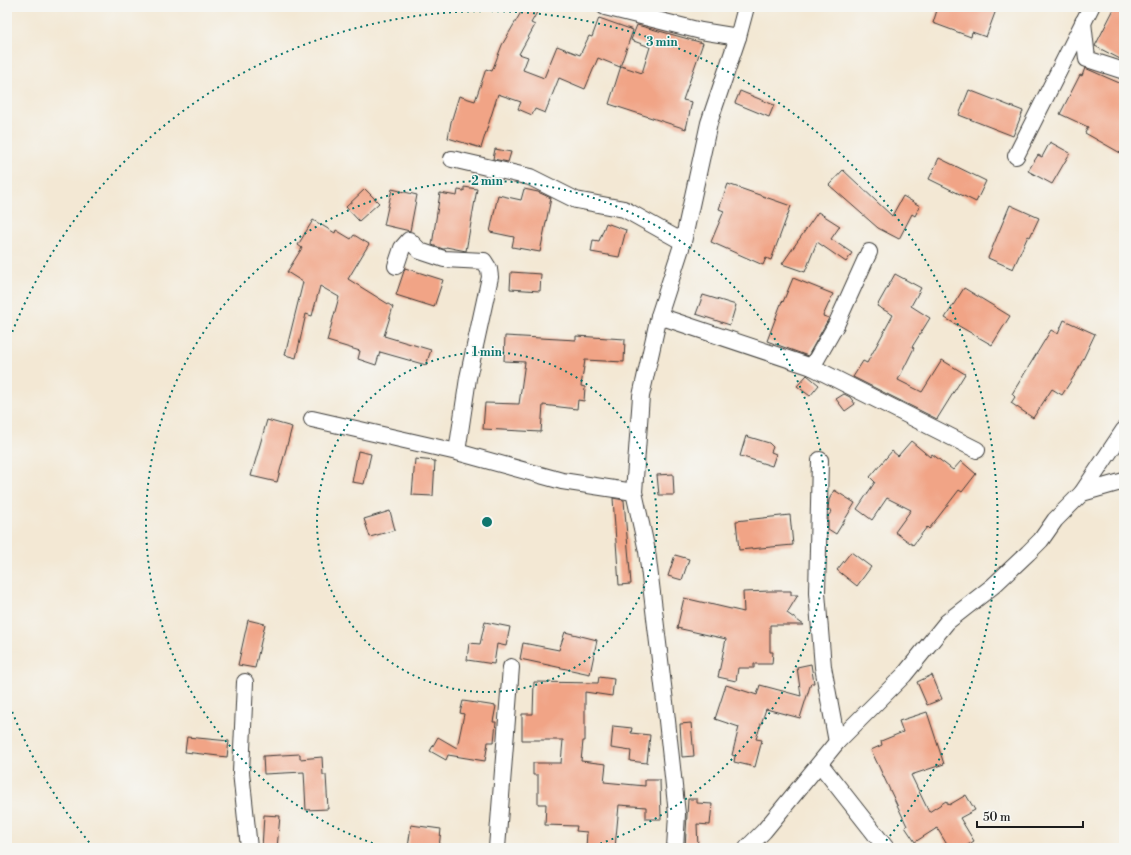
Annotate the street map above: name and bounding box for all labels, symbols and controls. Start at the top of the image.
text: 3 min [646,35,678,50]
text: 2 min [471,174,503,189]
text: 1 min [472,345,503,360]
centre of rings [480,515,494,529]
scale bar [977,803,1083,829]
text: 50 m [983,810,1011,825]

